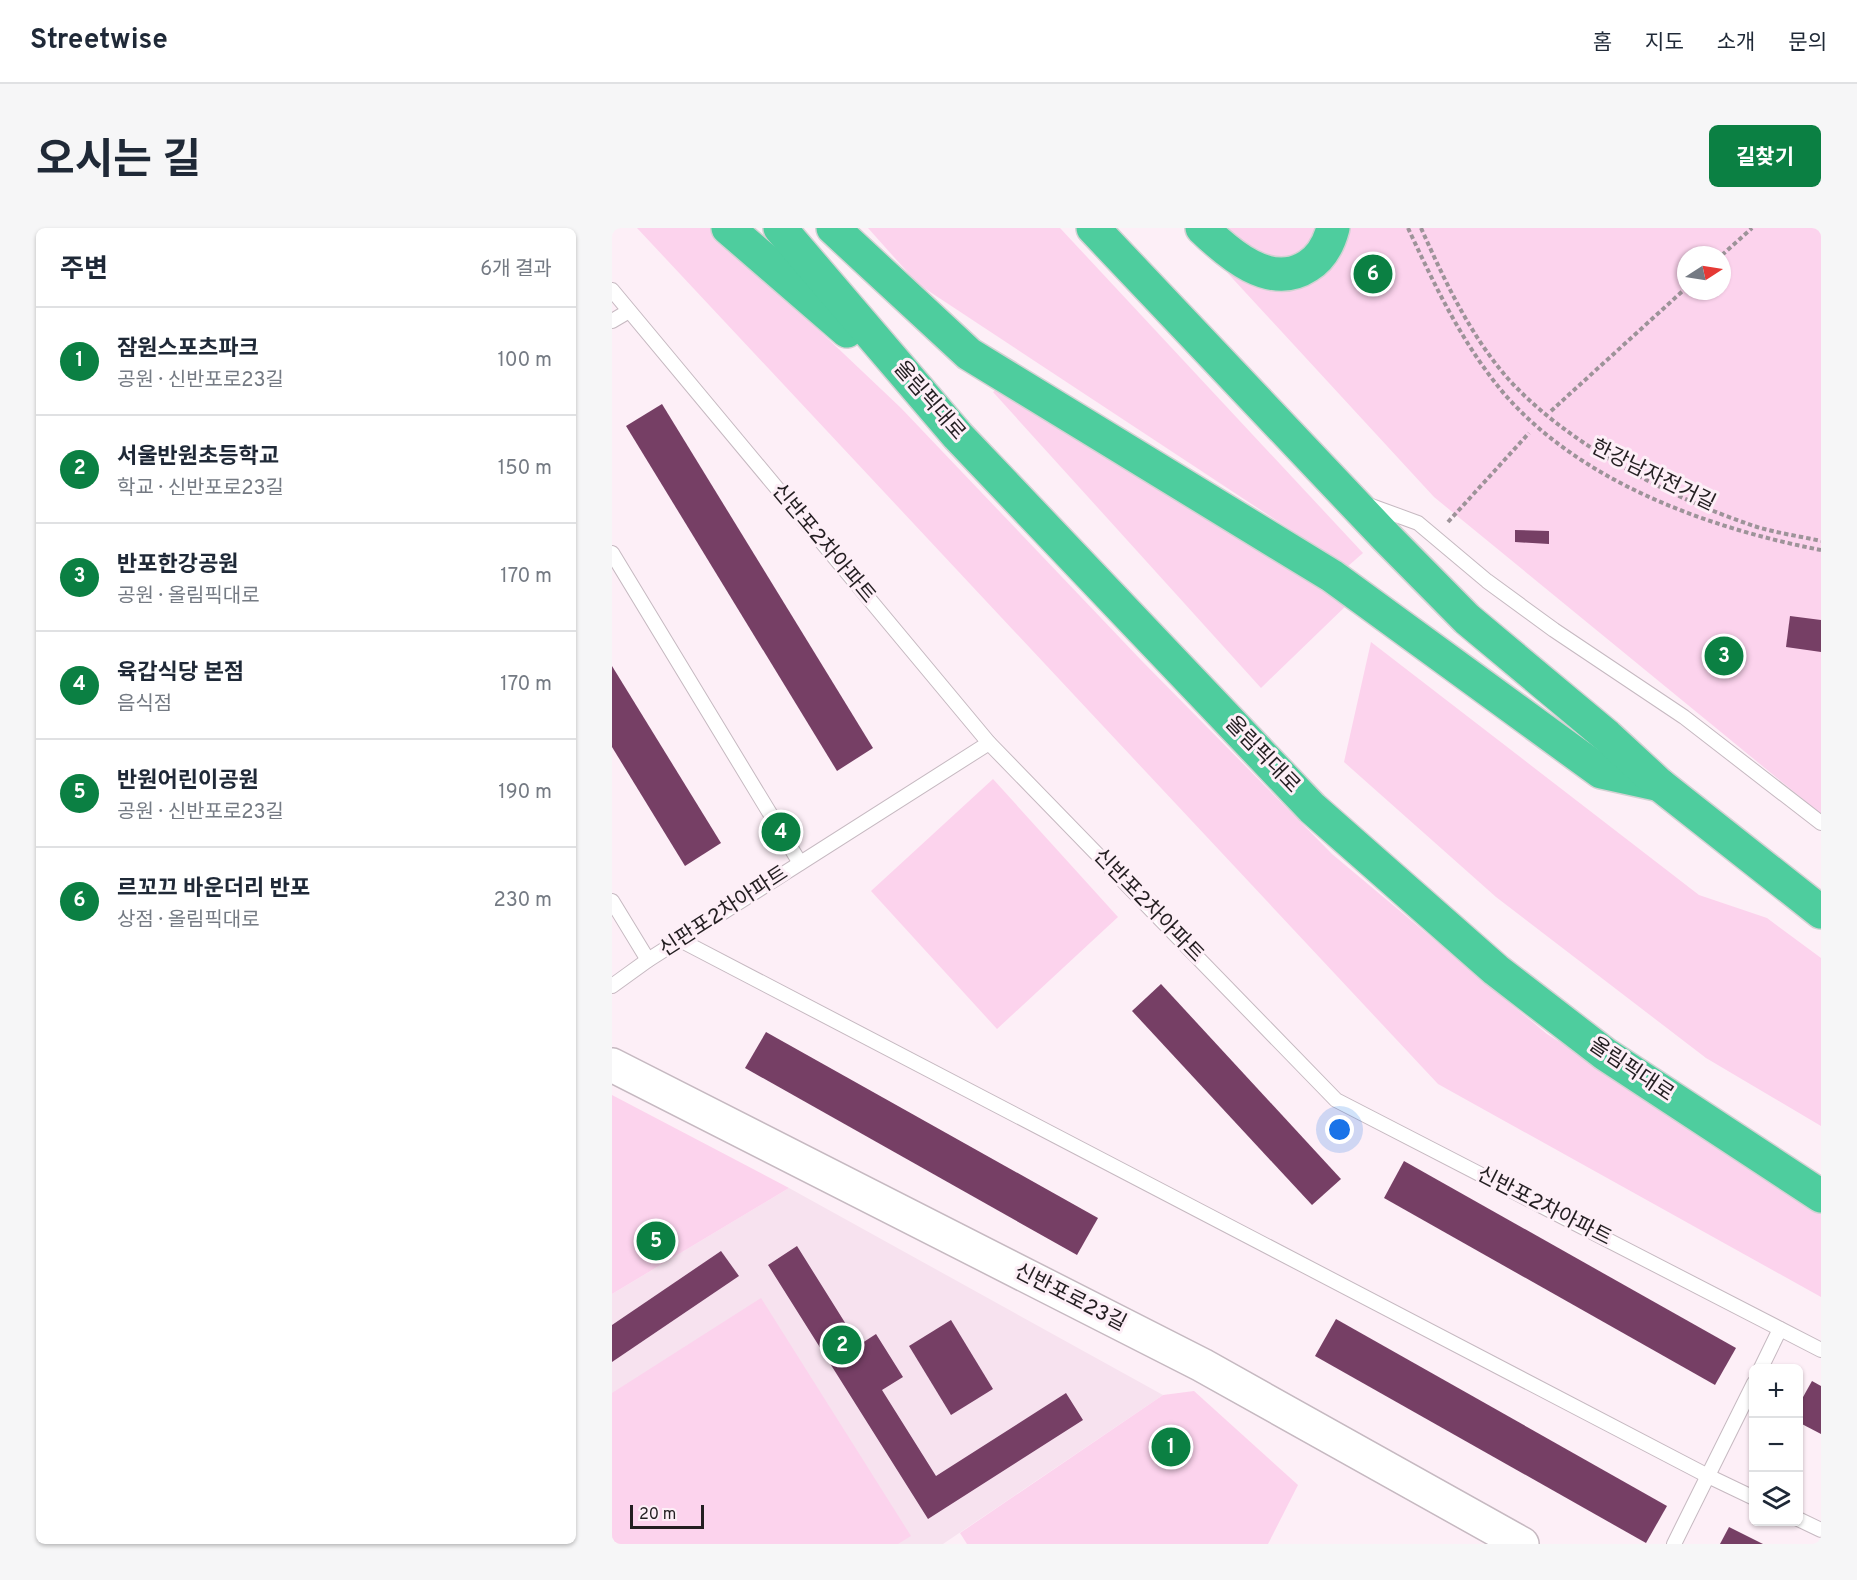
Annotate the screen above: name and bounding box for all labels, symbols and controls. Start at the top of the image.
text: Streetwise [30,23,168,59]
text: 홈 [1593,30,1612,57]
text: 지도 [1645,30,1684,57]
text: 소개 [1717,30,1755,57]
text: 문의 [1788,30,1827,57]
button: 길찾기 [1709,125,1821,187]
text: 오시는 길 [36,136,201,189]
north arrow [1677,246,1731,300]
pin: 6 [1354,252,1392,296]
text: 주변 [60,254,108,287]
text: 6개 결과 [480,257,552,283]
text: 잠원스포츠파크 [117,336,259,363]
text: 1 [76,348,84,374]
text: 100 m [497,348,552,374]
street label: 올림픽대로 [887,356,971,446]
text: 공원 · 신반포로23길 [117,368,284,394]
street label: 한강남자전거길 [1586,434,1720,518]
text: 서울반원초등학교 [117,444,279,471]
text: 2 [73,456,86,482]
text: 150 m [498,456,552,482]
text: 학교 · 신반포로23길 [117,476,284,502]
street label: 신반포2차아파트 [765,479,881,609]
text: 반포한강공원 [117,552,238,579]
text: 3 [74,564,86,590]
text: 170 m [500,564,552,590]
text: 공원 · 올림픽대로 [117,584,260,610]
pin: 3 [1704,634,1744,678]
text: 육갑식당 본점 [117,660,244,687]
text: 4 [73,672,86,698]
text: 170 m [500,672,552,698]
text: 음식점 [117,692,172,718]
street label: 올림픽대로 [1219,711,1305,799]
text: 반원어린이공원 [117,768,259,795]
text: 5 [73,780,86,806]
text: 190 m [498,780,552,806]
text: 공원 · 신반포로23길 [117,800,284,826]
pin: 4 [762,810,800,854]
street label: 신반포2차아파트 [1087,843,1209,969]
street label: 신판포2차아파트 [655,860,793,964]
text: 르꼬끄 바운더리 반포 [117,876,310,903]
text: 6 [73,888,86,914]
text: 230 m [493,888,552,914]
text: 상점 · 올림픽대로 [117,908,260,934]
street label: 올림픽대로 [1583,1032,1679,1108]
your location [1325,1115,1354,1144]
street label: 신반포2차아파트 [1472,1161,1616,1253]
pin: 5 [636,1218,675,1264]
street label: 신반포로23길 [1009,1258,1131,1338]
pin: 2 [822,1322,862,1368]
map controls [1749,1364,1803,1526]
button: + [1749,1364,1803,1418]
button: − [1749,1418,1803,1472]
pin: 1 [1152,1424,1190,1470]
button: layers [1749,1472,1803,1526]
scale bar [630,1502,704,1530]
text: 20 m [639,1505,676,1525]

